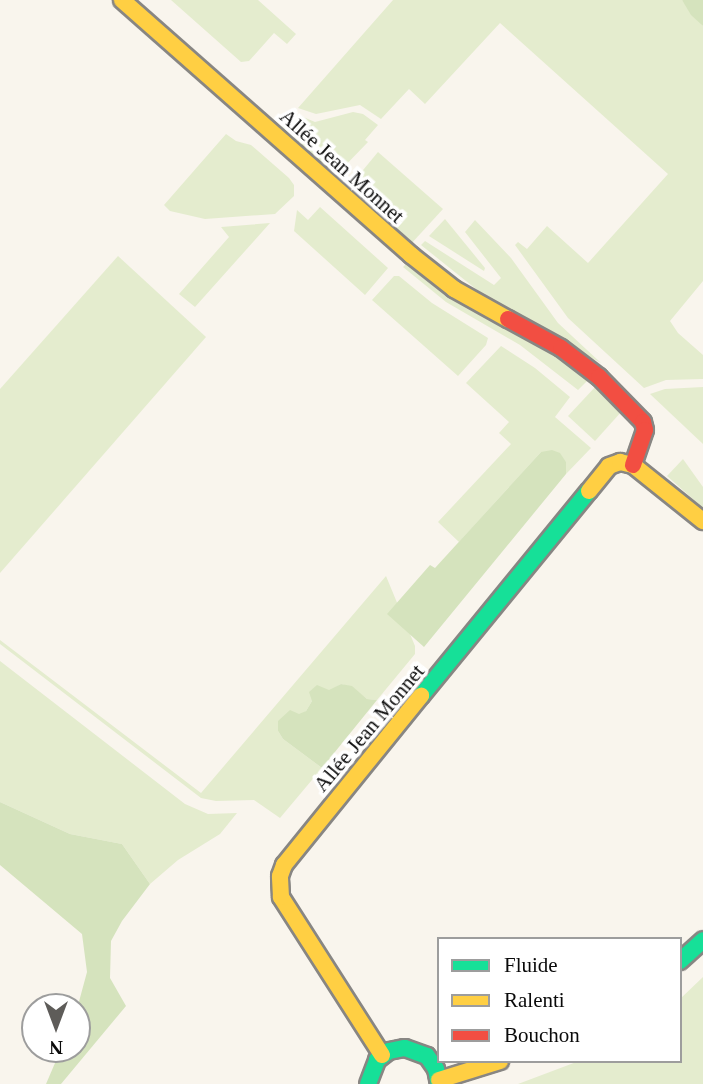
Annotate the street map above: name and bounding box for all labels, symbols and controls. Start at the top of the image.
street label: Allée Jean Monnet [275,104,409,228]
street label: Allée Jean Monnet [308,659,430,797]
legend [437,937,682,1063]
text: Fluide [504,953,558,977]
text: Ralenti [504,988,565,1012]
north arrow [21,993,91,1063]
text: Bouchon [504,1023,580,1047]
text: N [49,1037,63,1058]

